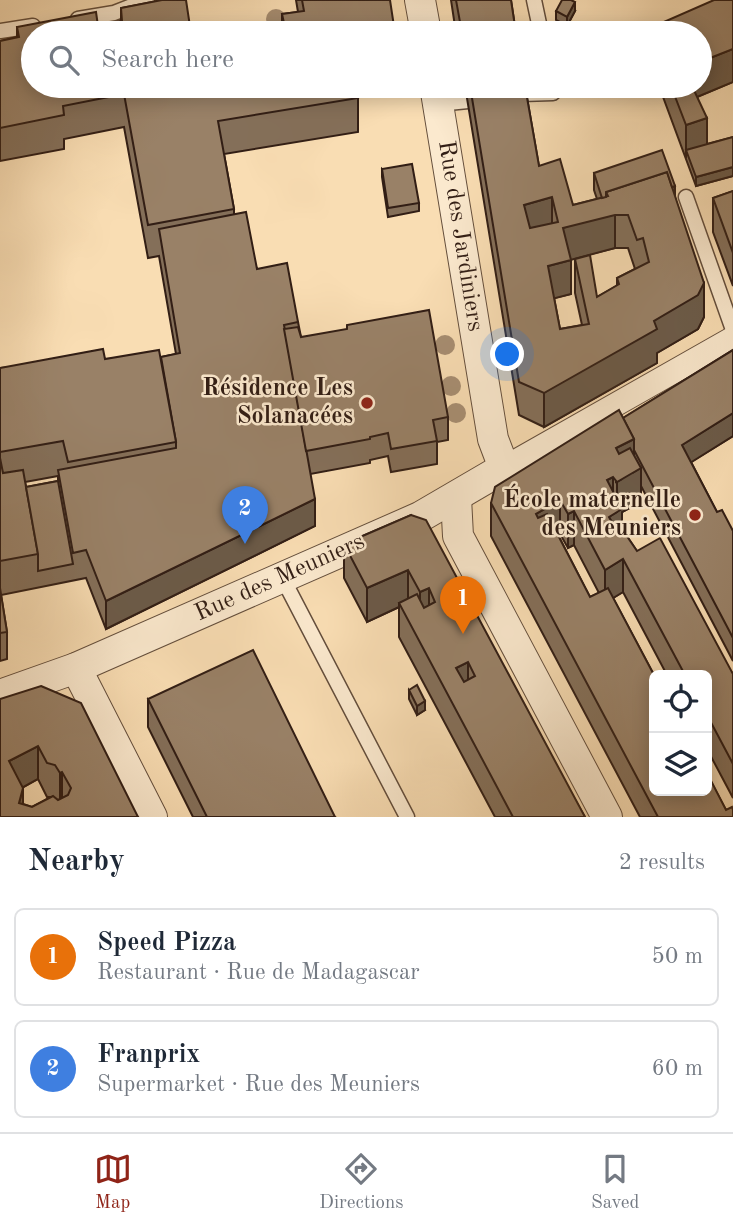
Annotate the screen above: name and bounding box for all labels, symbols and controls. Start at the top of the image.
search box [21,21,712,98]
icon: search [45,41,83,79]
text: Search here [101,47,234,73]
street label: Rue des Jardiniers [433,139,487,333]
your location [490,337,524,371]
place label: Résidence Les Solanacées [202,377,353,429]
marker: Résidence Les Solanacées [359,395,375,411]
place label: École maternelle des Meuniers [503,483,681,541]
pin: 2 [222,486,268,544]
marker: École maternelle des Meuniers [687,507,703,523]
street label: Rue des Meuniers [191,530,369,626]
pin: 1 [440,576,486,634]
map controls [649,670,712,796]
button: locate [649,670,712,733]
button: layers [649,733,712,796]
text: Nearby [28,847,125,877]
text: 2 results [619,851,705,874]
text: Speed Pizza [97,930,236,956]
text: 1 [46,945,60,968]
text: 50 m [652,945,703,968]
text: Restaurant · Rue de Madagascar [97,961,420,984]
text: Franprix [97,1042,200,1068]
text: 2 [46,1057,60,1080]
text: 60 m [652,1057,703,1080]
text: Supermarket · Rue des Meuniers [97,1073,420,1096]
tab: Map [94,1150,132,1215]
tab: Directions [319,1150,404,1215]
tab: Saved [591,1150,639,1215]

